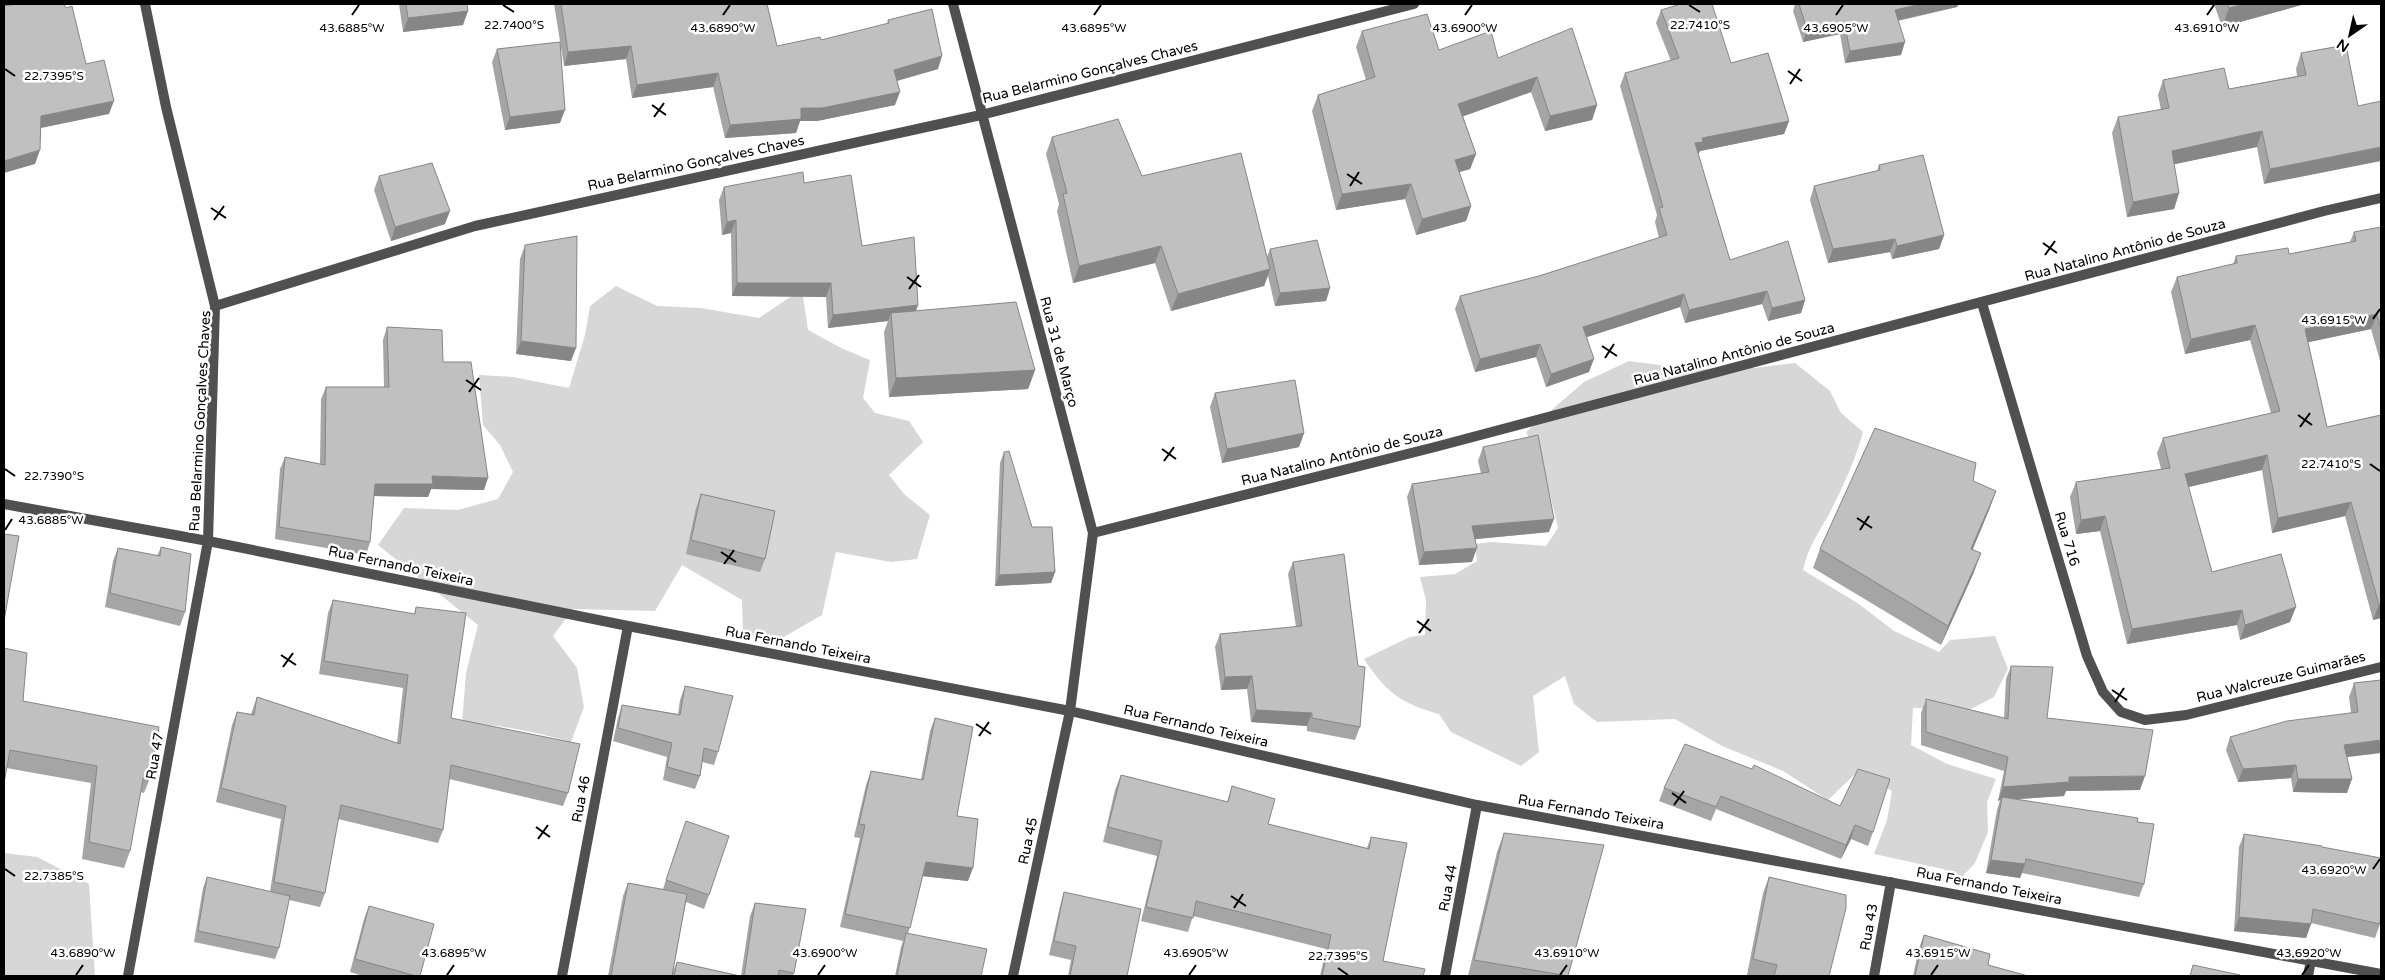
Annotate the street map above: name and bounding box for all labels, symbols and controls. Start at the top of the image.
north arrow [2325,10,2375,60]
text: 22.7400°S [484,18,544,32]
text: 22.7410°S [1670,18,1730,32]
text: 43.6885°W [320,21,384,35]
text: 43.6890°W [690,21,756,35]
text: 43.6895°W [1062,21,1126,35]
text: 43.6900°W [1432,21,1498,35]
text: 43.6905°W [1804,21,1868,35]
text: 43.6910°W [2174,21,2240,35]
text: N [2334,35,2352,56]
street label: Rua Belarmino Gonçalves Chaves [981,37,1200,107]
text: 22.7395°S [24,69,84,83]
street label: Rua Belarmino Gonçalves Chaves [586,132,806,194]
street label: Rua Natalino Antônio de Souza [2023,215,2227,285]
street label: Rua 31 de Março [1036,295,1082,409]
street label: Rua Belarmino Gonçalves Chaves [186,310,214,532]
text: 43.6915°W [2302,313,2366,327]
street label: Rua Natalino Antônio de Souza [1632,319,1836,389]
street label: Rua Natalino Antônio de Souza [1239,423,1445,489]
text: 22.7410°S [2301,457,2361,471]
text: 22.7390°S [24,469,84,483]
street label: Rua 716 [2051,510,2083,569]
text: 43.6885°W [19,513,83,527]
street label: Rua Fernando Teixeira [327,542,475,590]
street label: Rua Fernando Teixeira [724,623,872,667]
street label: Rua Walcreuze Guimarães [2195,648,2368,706]
street label: Rua Fernando Teixeira [1122,701,1270,751]
street label: Rua 47 [142,731,168,781]
street label: Rua 46 [568,774,594,824]
street label: Rua Fernando Teixeira [1517,791,1665,833]
street label: Rua 45 [1015,816,1041,866]
street label: Rua 44 [1435,863,1461,913]
text: 43.6920°W [2301,863,2367,877]
street label: Rua Fernando Teixeira [1915,864,2063,908]
text: 22.7385°S [24,869,84,883]
street label: Rua 43 [1856,902,1882,952]
text: 43.6890°W [50,946,116,960]
text: 43.6895°W [422,946,486,960]
text: 43.6900°W [792,946,858,960]
text: 43.6905°W [1164,946,1228,960]
text: 43.6910°W [1534,946,1600,960]
text: 43.6915°W [1906,946,1970,960]
text: 43.6920°W [2276,946,2342,960]
text: 22.7395°S [1308,949,1368,963]

